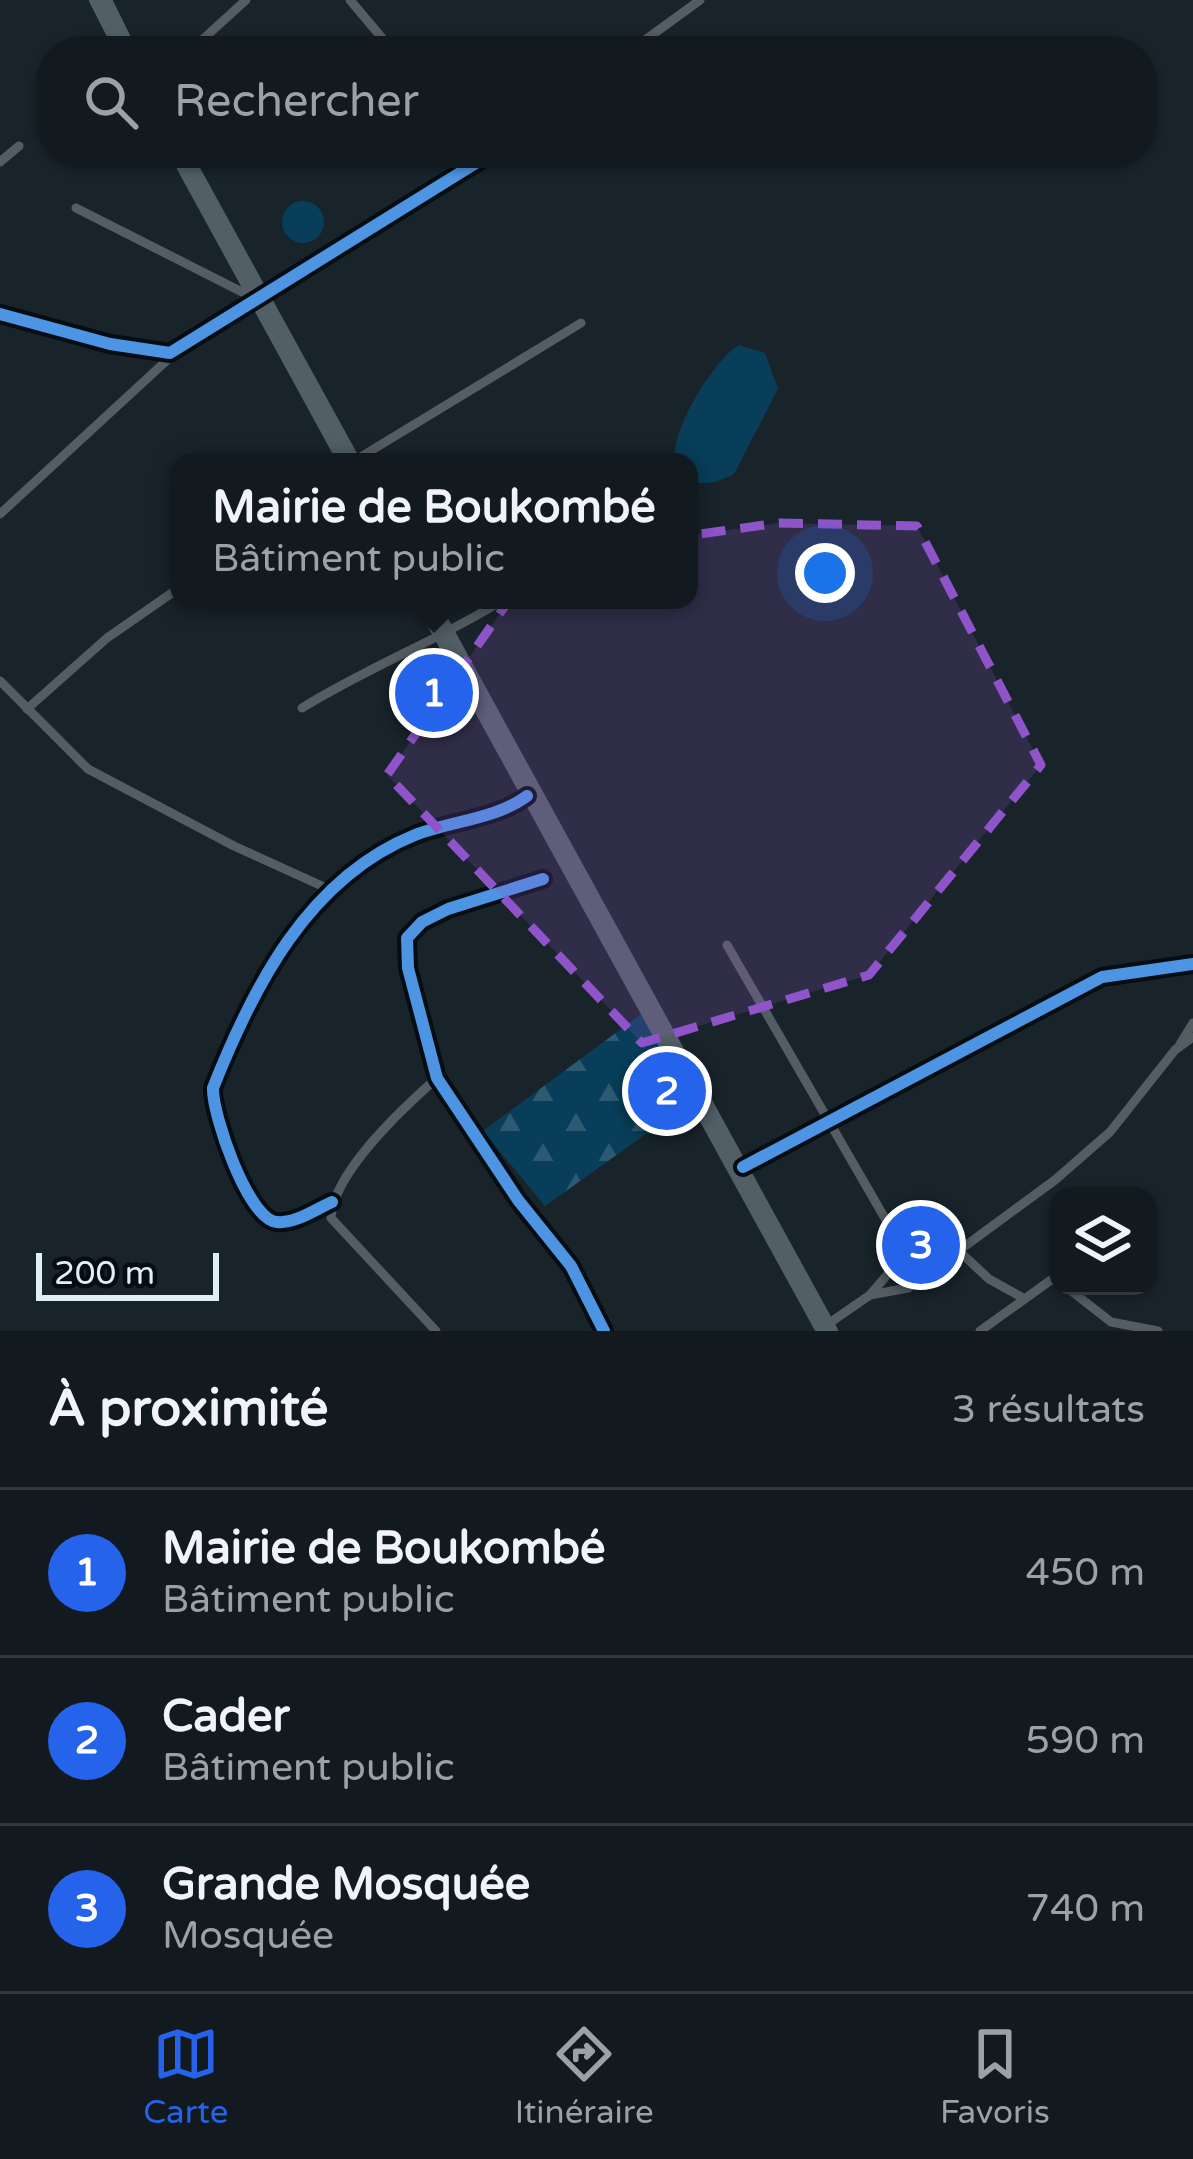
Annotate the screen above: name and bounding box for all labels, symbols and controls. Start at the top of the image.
search box [36,36,1157,168]
icon: search [78,69,144,135]
text: Rechercher [174,75,419,129]
popup [170,453,698,609]
text: Mairie de Boukombé [212,481,656,535]
text: Bâtiment public [212,535,505,582]
your location [795,543,855,603]
pin: 1 [395,648,473,738]
pin: 2 [628,1046,706,1136]
map controls [1049,1187,1157,1295]
button: layers [1049,1187,1157,1295]
pin: 3 [882,1200,960,1290]
scale bar [36,1247,219,1300]
text: 200 m [54,1254,155,1293]
text: À proximité [48,1378,328,1440]
text: 3 résultats [952,1386,1145,1433]
text: Mairie de Boukombé [162,1522,606,1576]
text: 1 [75,1549,99,1596]
text: 450 m [1026,1549,1145,1596]
text: Bâtiment public [162,1576,454,1623]
text: Cader [162,1690,290,1744]
text: 2 [75,1717,99,1764]
text: 590 m [1026,1717,1145,1764]
text: Bâtiment public [162,1744,454,1791]
text: Grande Mosquée [162,1858,530,1912]
text: 3 [75,1885,99,1932]
text: 740 m [1026,1885,1145,1932]
text: Mosquée [162,1912,334,1959]
tab: Carte [143,2021,228,2132]
tab: Itinéraire [515,2021,654,2132]
tab: Favoris [940,2021,1050,2132]

